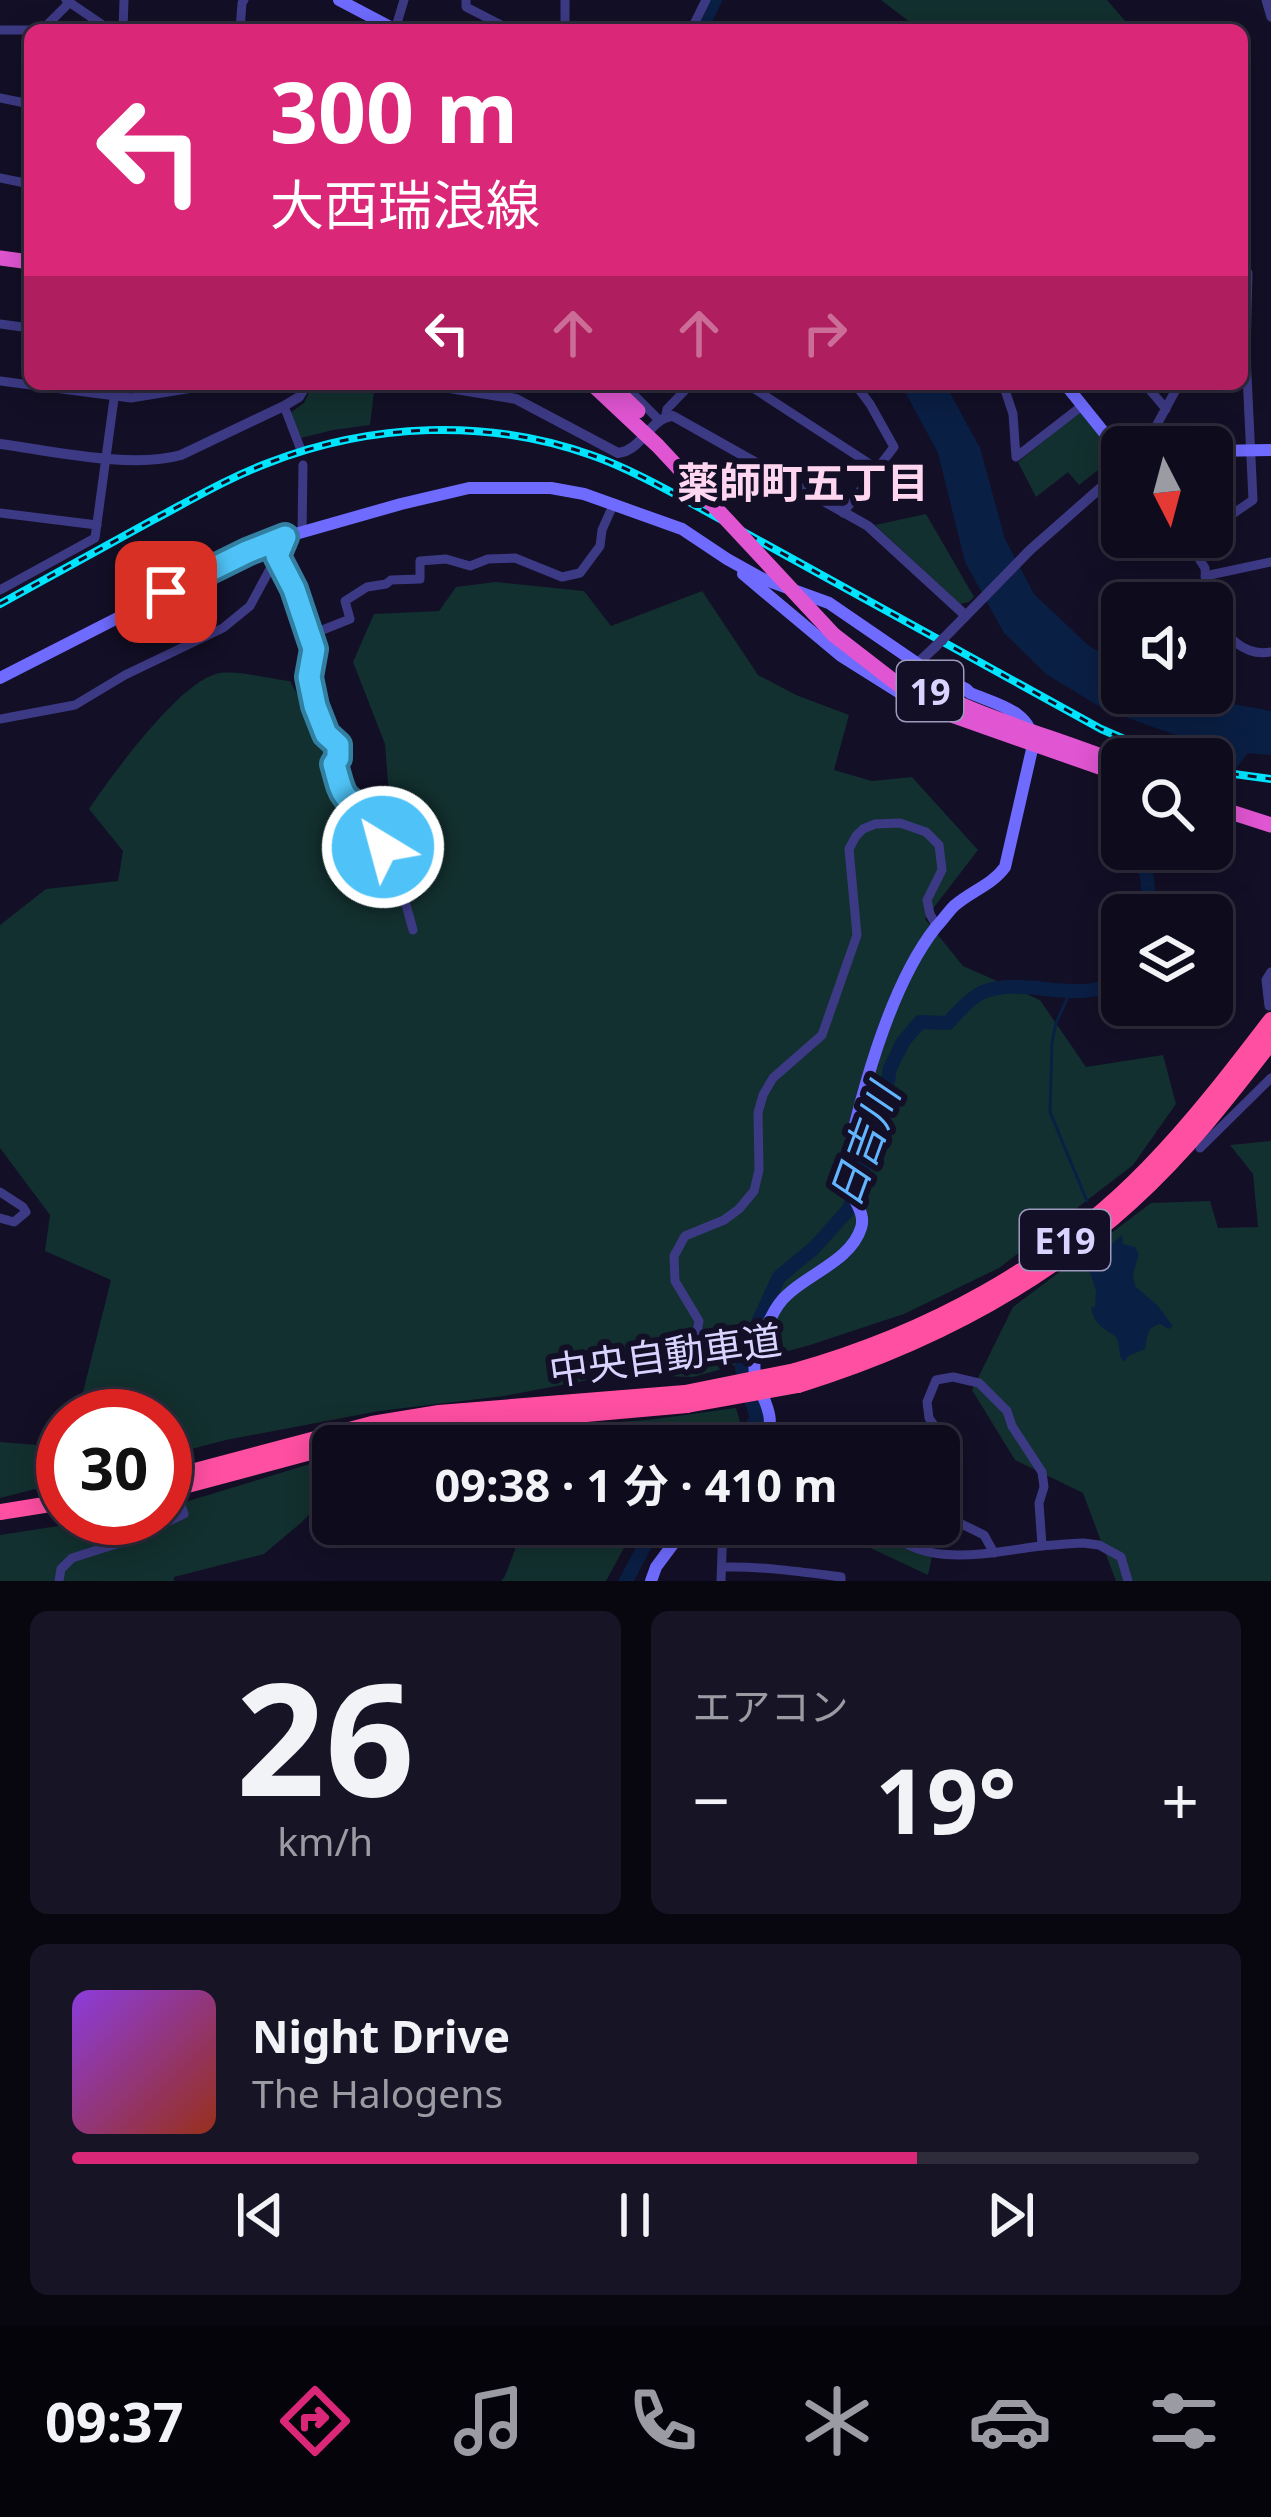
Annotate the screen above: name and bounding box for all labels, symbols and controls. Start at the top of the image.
text: 300 m [270,53,518,168]
icon: left [72,72,228,228]
text: 大西瑞浪線 [270,167,540,241]
icon: left [414,300,480,366]
icon: ahead [540,300,606,366]
icon: ahead [666,300,732,366]
icon: right [792,300,858,366]
north arrow [1101,426,1233,558]
map controls [1101,426,1233,1026]
district label: 薬師町五丁目 [677,453,929,510]
pin [115,541,217,643]
icon: arrive [133,559,199,625]
button: sound [1101,582,1233,714]
road number: 19 [897,661,963,721]
button: search [1101,738,1233,870]
position arrow [320,784,446,910]
button: layers [1101,894,1233,1026]
water label: 日吉川 [815,1072,913,1214]
road number: E19 [1020,1210,1110,1270]
street label: 中央自動車道 [545,1311,785,1397]
speed limit sign: 30 [36,1389,192,1545]
text: 09:38 · 1 分 · 410 m [435,1454,837,1515]
text: 26 [236,1629,414,1842]
text: エアコン [693,1679,849,1732]
text: 19° [875,1738,1016,1860]
text: − [693,1754,730,1844]
text: + [1161,1754,1199,1844]
text: km/h [277,1814,373,1867]
text: Night Drive [252,2005,510,2066]
text: The Halogens [252,2066,503,2119]
icon: previous [227,2182,293,2248]
icon: pause [602,2182,668,2248]
icon: next [978,2182,1044,2248]
icon: directions [273,2379,357,2463]
icon: music [447,2379,531,2463]
icon: phone [621,2379,705,2463]
icon: climate [795,2379,879,2463]
icon: car [968,2379,1052,2463]
icon: filters [1142,2379,1226,2463]
text: 09:37 [45,2384,184,2458]

